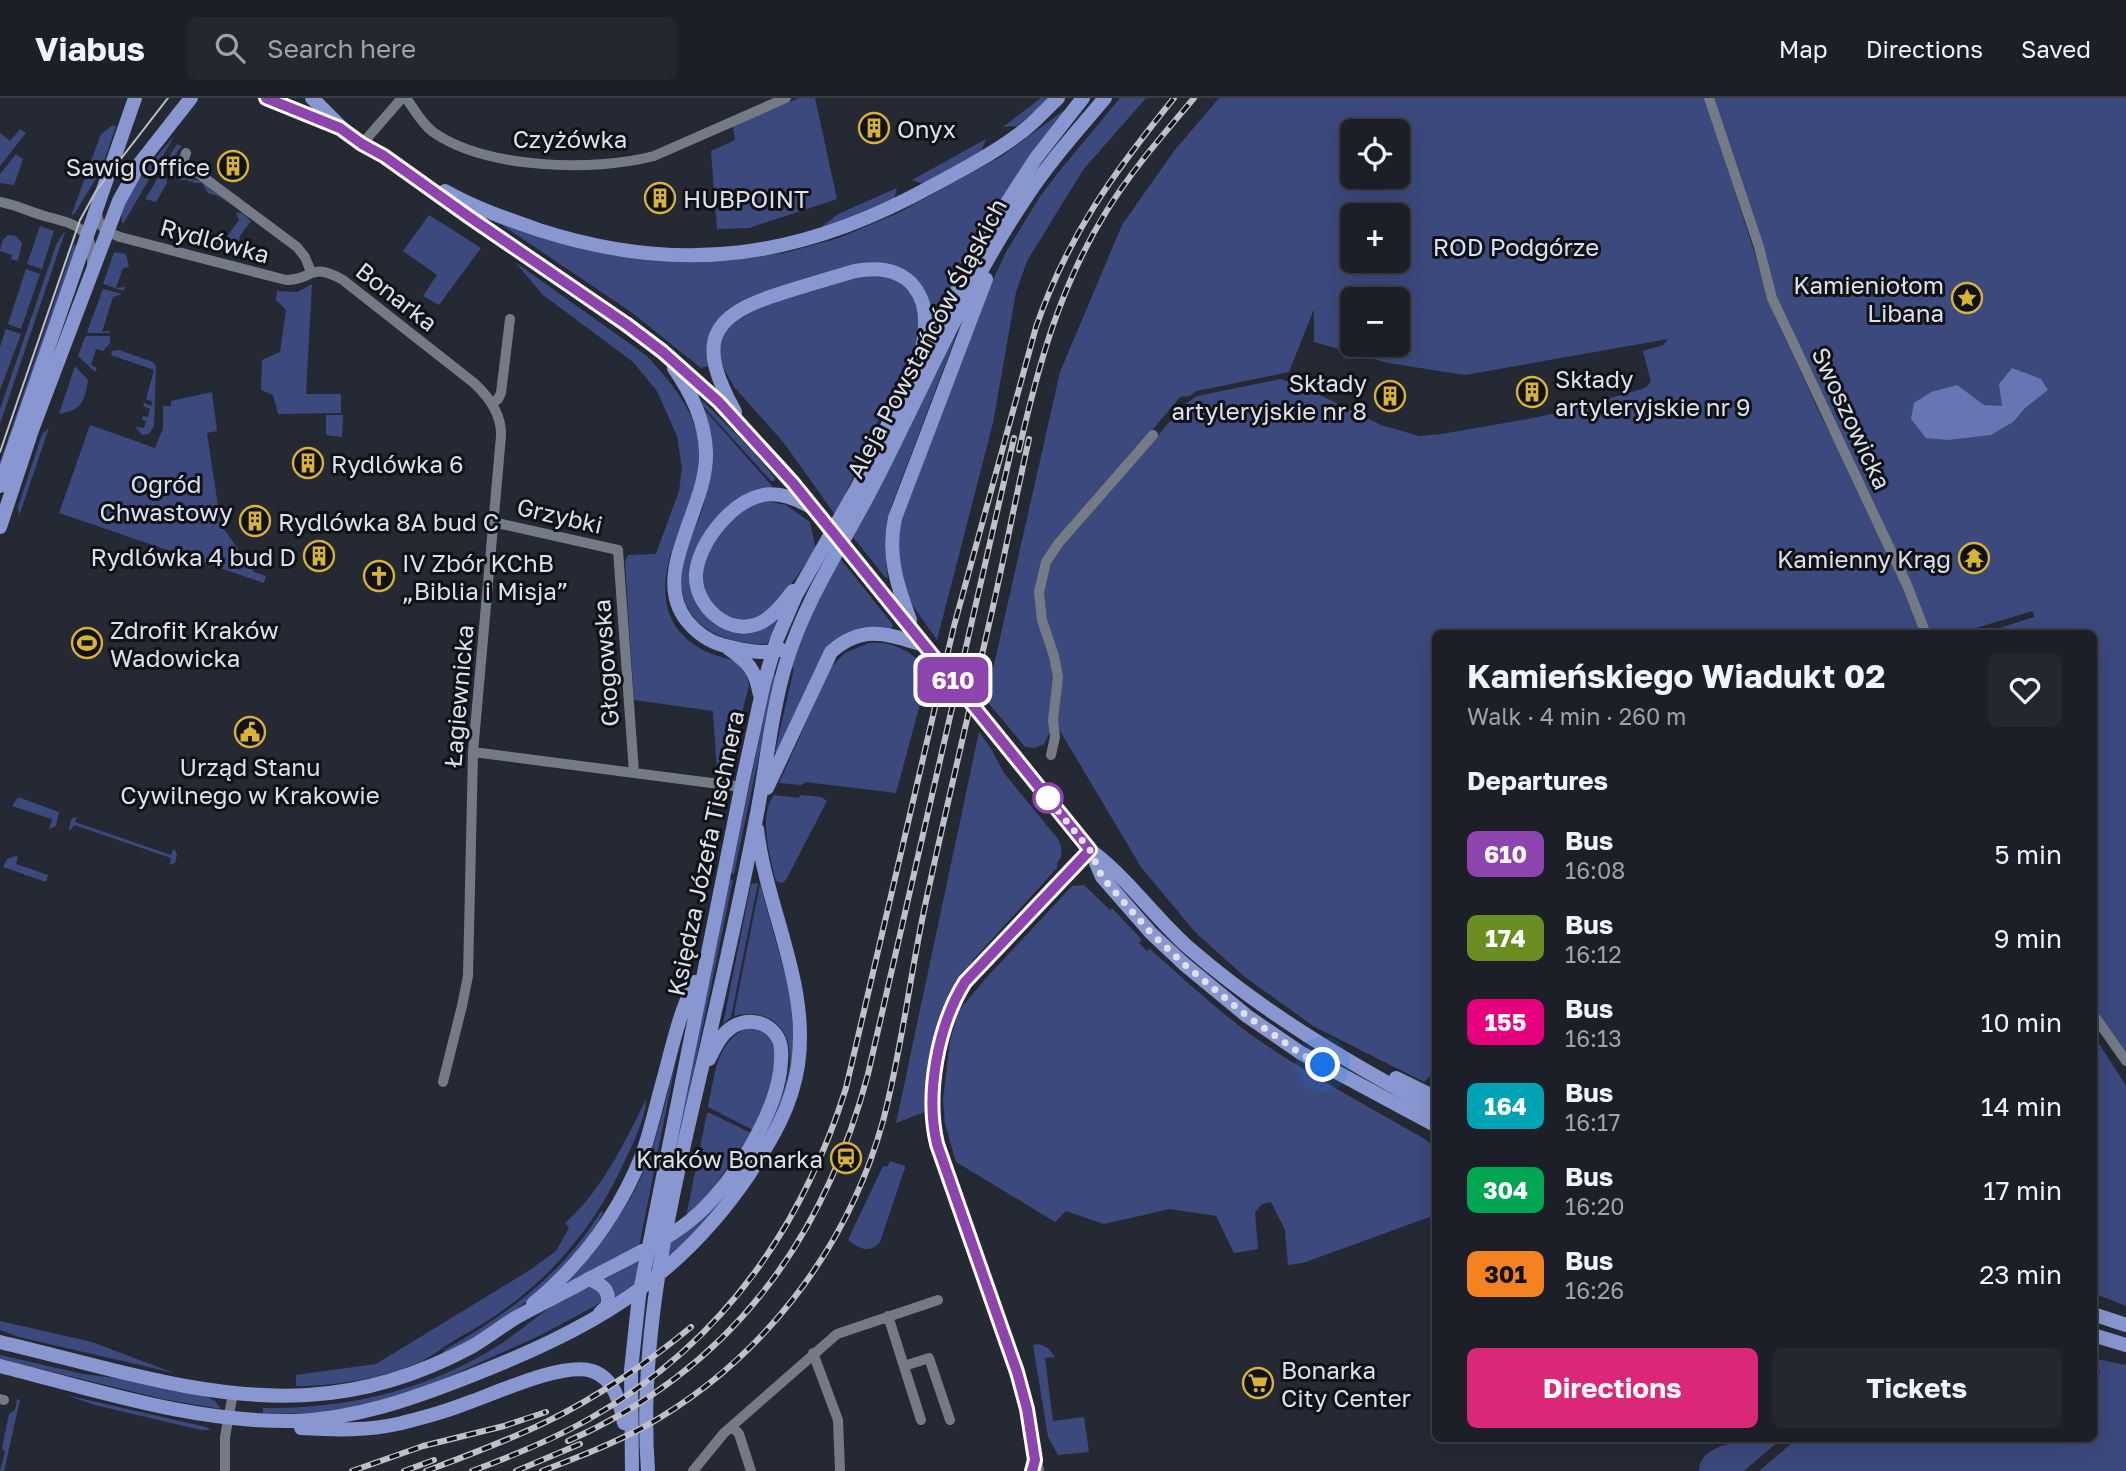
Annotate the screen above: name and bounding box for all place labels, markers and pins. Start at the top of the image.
building icon: Onyx [857,111,891,145]
place label: Onyx [897,114,956,143]
building icon: Sawig Office [216,149,250,183]
place label: Sawig Office [66,152,210,181]
building icon: HUBPOINT [643,181,677,215]
place label: HUBPOINT [683,184,809,213]
place label: Kamieniołom Libana [1793,270,1944,327]
place icon: Kamieniołom Libana [1950,281,1984,315]
place label: Składy artyleryjskie nr 9 [1555,364,1751,421]
place label: Składy artyleryjskie nr 8 [1171,368,1367,425]
building icon: Składy artyleryjskie nr 9 [1515,375,1549,409]
building icon: Składy artyleryjskie nr 8 [1373,379,1407,413]
building icon: Rydlówka 6 [291,446,325,480]
place label: Rydlówka 6 [331,449,463,478]
building icon: Rydlówka 8A bud C [238,504,272,538]
place label: Rydlówka 8A bud C [278,507,499,536]
building icon: Rydlówka 4 bud D [302,539,336,573]
temple icon: Kamienny Krąg [1957,541,1991,575]
place label: Rydlówka 4 bud D [91,542,296,571]
place label: Kamienny Krąg [1777,544,1951,573]
place label: IV Zbór KChB „Biblia i Misja” [402,548,568,605]
church icon: IV Zbór KChB „Biblia i Misja” [362,559,396,593]
place label: Zdrofit Kraków Wadowicka [110,615,279,672]
sports icon: Zdrofit Kraków Wadowicka [70,626,104,660]
public building icon: Urząd Stanu Cywilnego w Krakowie [233,715,267,749]
place label: Urząd Stanu Cywilnego w Krakowie [120,752,380,809]
unlabelled marker [1033,783,1063,813]
station icon: Kraków Bonarka [829,1141,863,1175]
place label: Kraków Bonarka [636,1144,823,1173]
place label: Bonarka City Center [1281,1355,1411,1412]
supermarket icon: Bonarka City Center [1241,1366,1275,1400]

